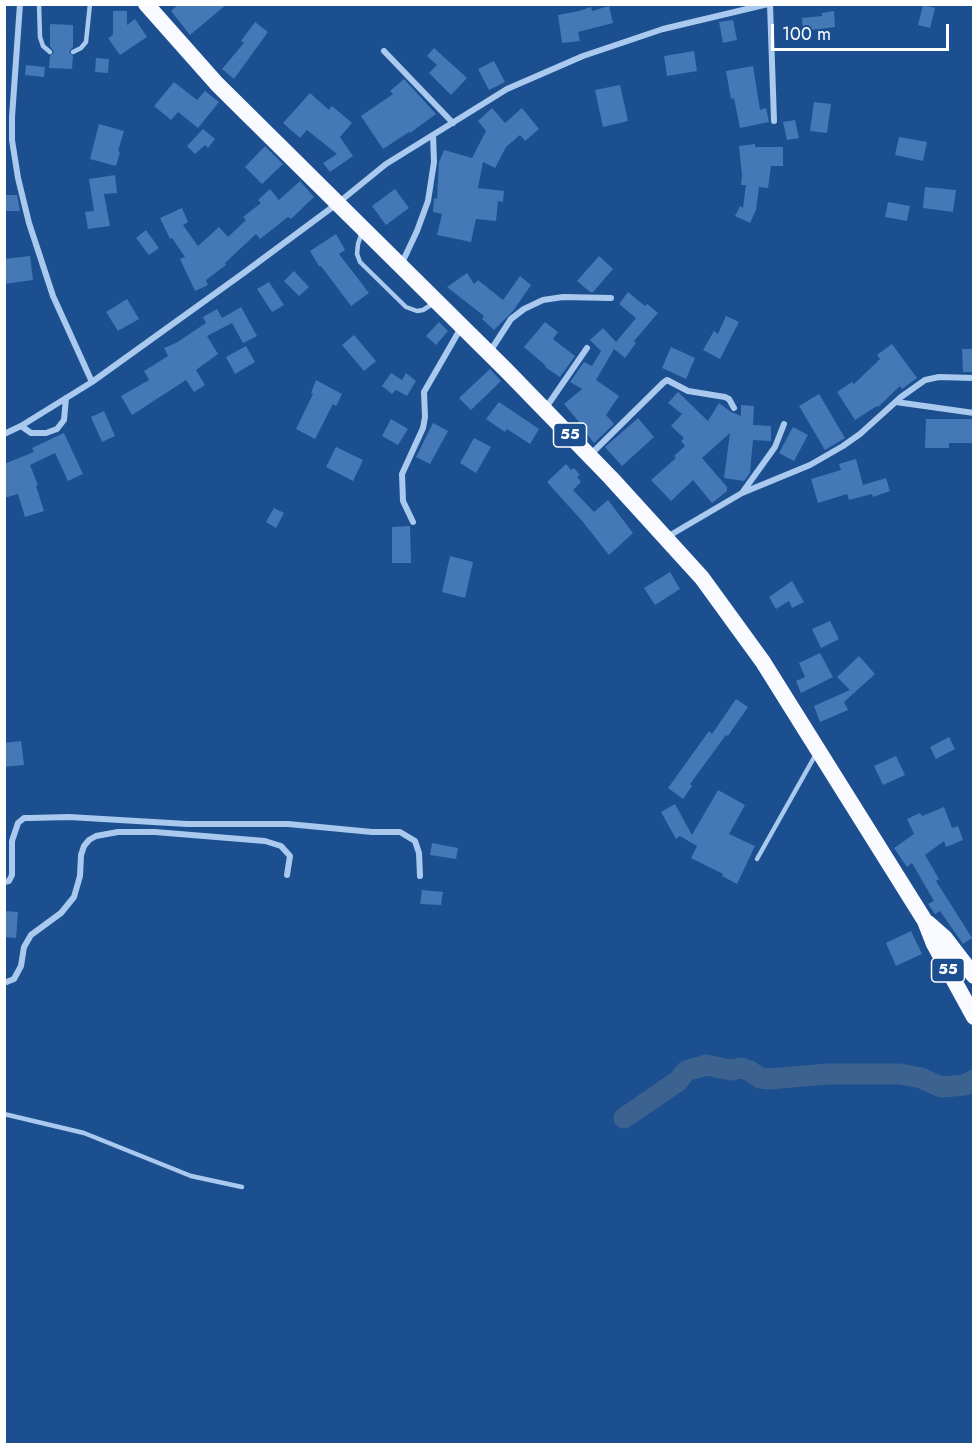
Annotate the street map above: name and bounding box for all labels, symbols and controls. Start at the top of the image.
scale bar [774,12,952,50]
text: 100 m [782,21,831,47]
road number: 55 [554,423,586,447]
road number: 55 [932,958,964,982]

